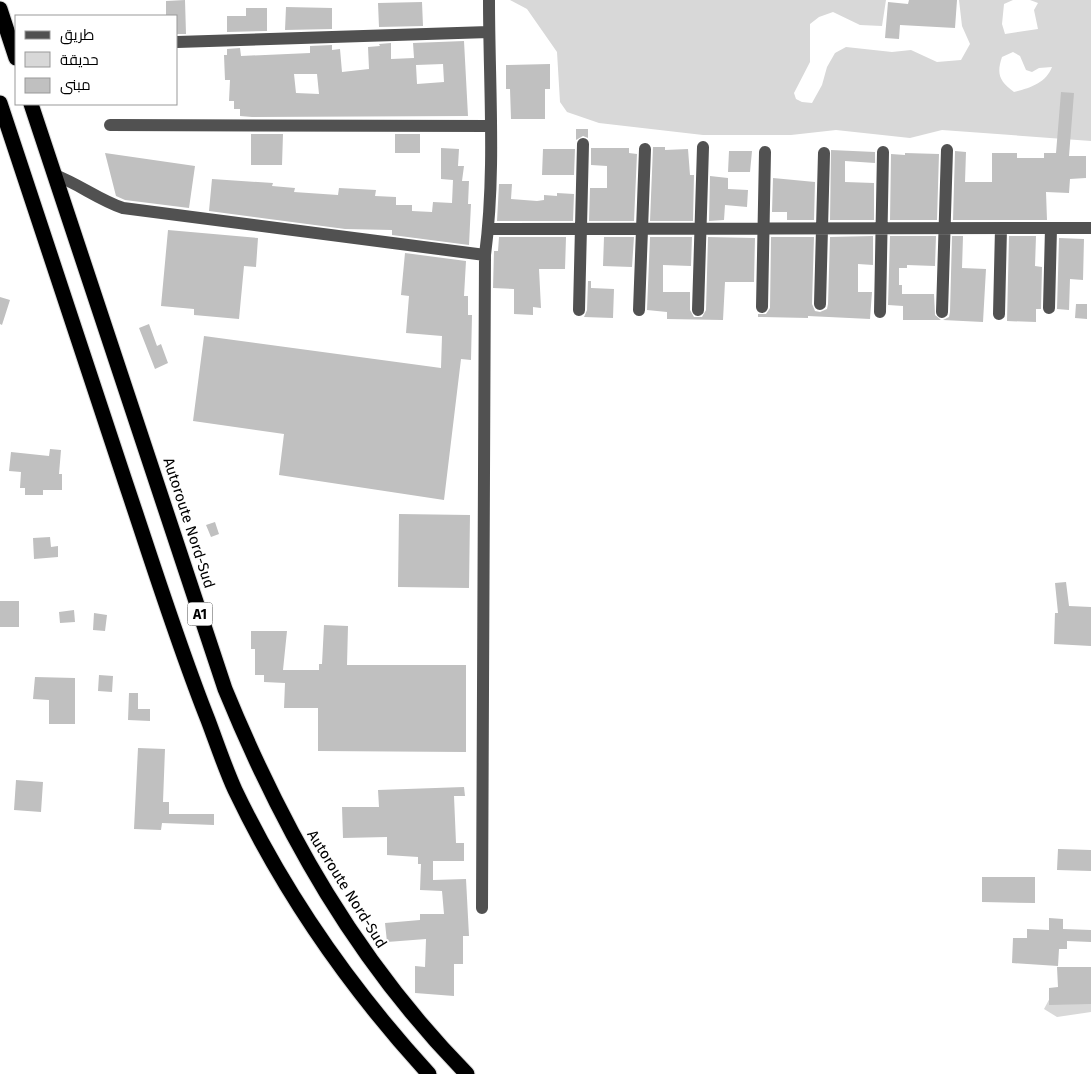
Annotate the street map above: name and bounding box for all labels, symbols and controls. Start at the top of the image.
legend [15,15,178,105]
text: طريق [60,26,94,45]
text: حديقة [60,51,99,69]
text: مبنى [60,76,91,95]
street label: Autoroute Nord-Sud [159,456,219,590]
road number: A1 [188,602,212,626]
street label: Autoroute Nord-Sud [303,827,391,951]

